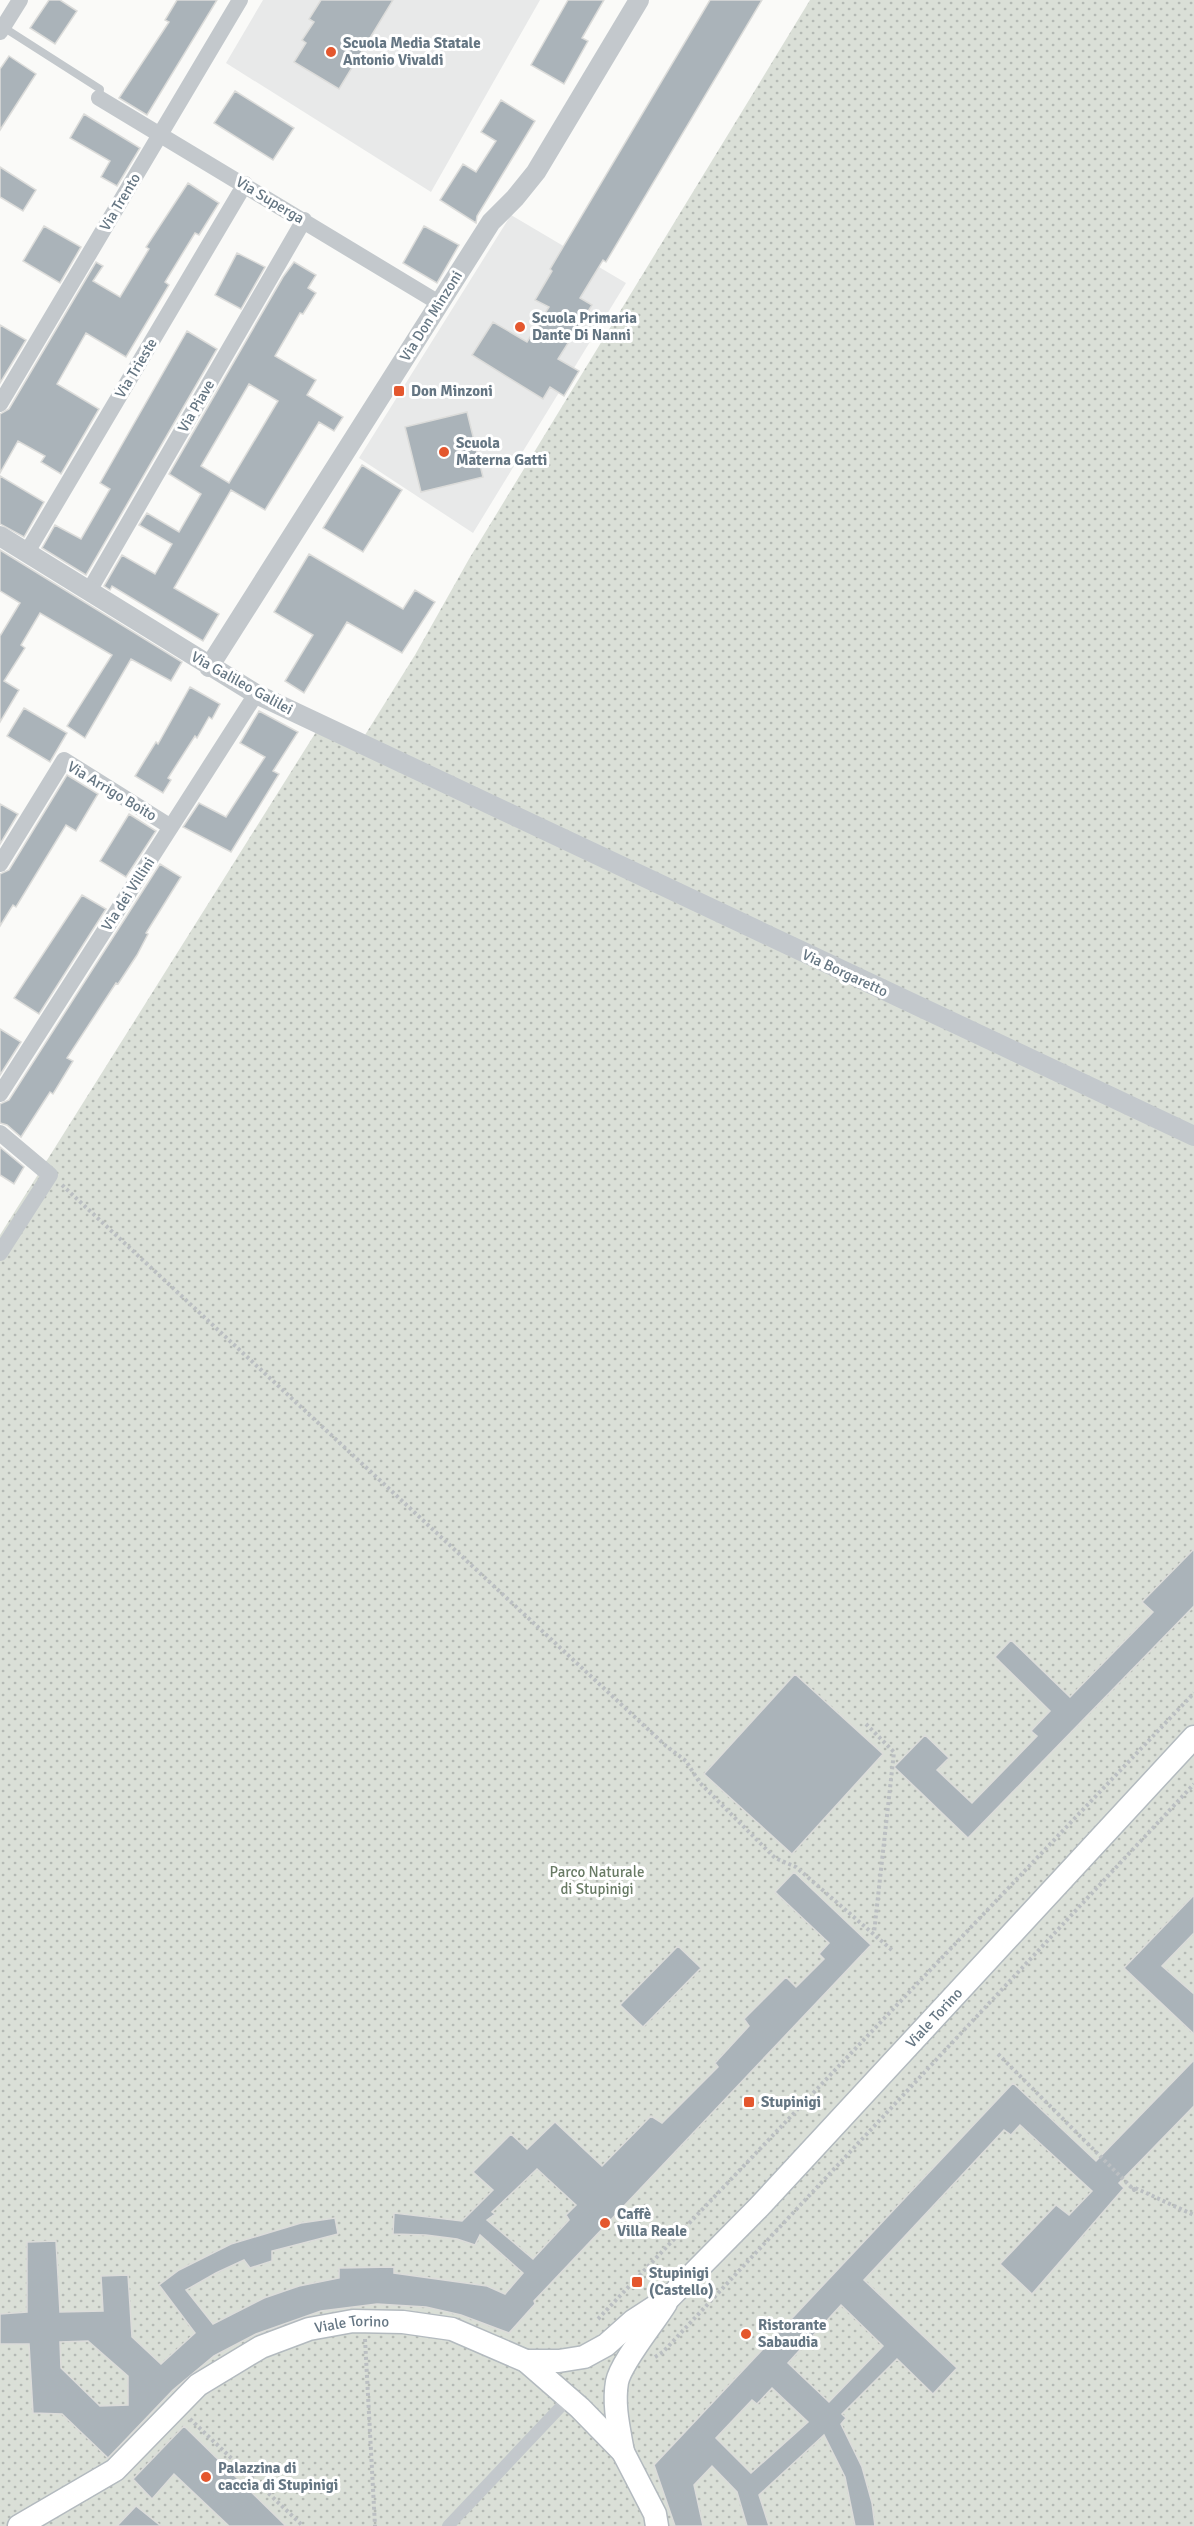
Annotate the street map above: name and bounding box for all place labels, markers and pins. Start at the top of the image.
place label: Scuola Media Statale Antonio Vivaldi [343,34,481,69]
marker: Scuola Media Statale Antonio Vivaldi [324,45,338,59]
place label: Scuola Primaria Dante Di Nanni [532,309,637,344]
marker: Scuola Primaria Dante Di Nanni [513,320,527,334]
place label: Don Minzoni [411,382,493,400]
marker: Don Minzoni [392,384,406,398]
place label: Scuola Materna Gatti [456,434,547,469]
marker: Scuola Materna Gatti [437,445,451,459]
place label: Stupinigi [761,2093,821,2111]
marker: Stupinigi [742,2095,756,2109]
place label: Caffè Villa Reale [617,2205,687,2240]
marker: Caffè Villa Reale [598,2216,612,2230]
place label: Stupinigi (Castello) [649,2264,714,2299]
marker: Stupinigi (Castello) [630,2275,644,2289]
place label: Ristorante Sabaudia [758,2316,826,2351]
marker: Ristorante Sabaudia [739,2327,753,2341]
place label: Palazzina di caccia di Stupinigi [218,2459,338,2494]
marker: Palazzina di caccia di Stupinigi [199,2470,213,2484]

